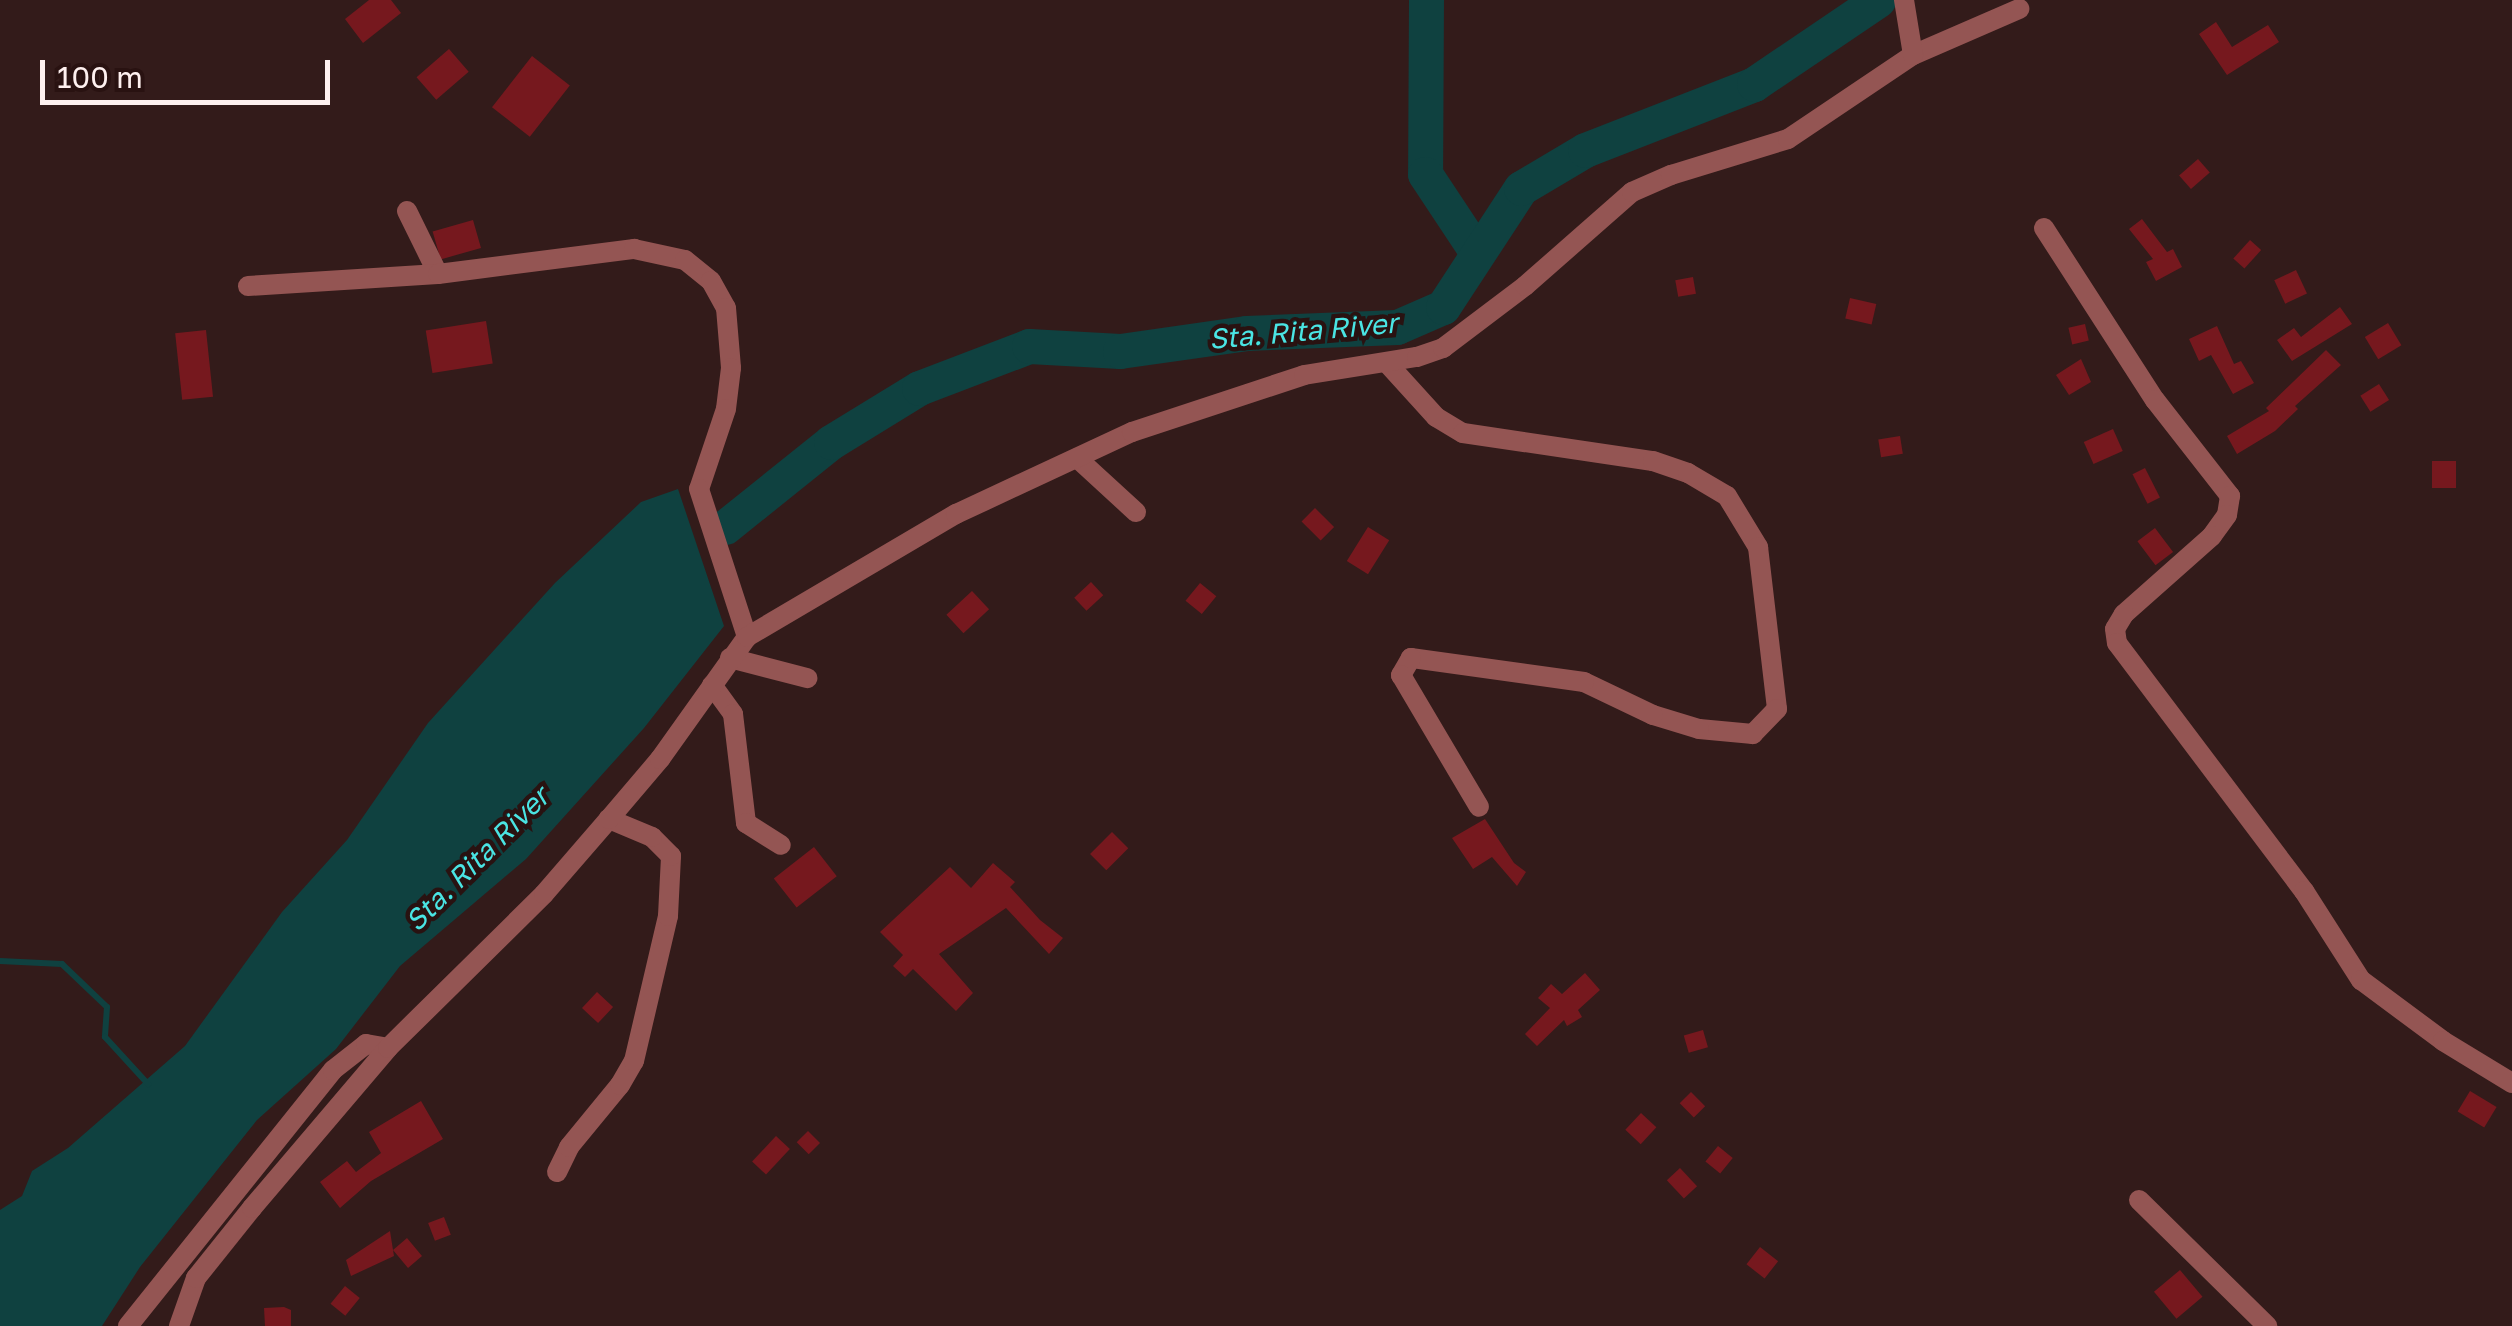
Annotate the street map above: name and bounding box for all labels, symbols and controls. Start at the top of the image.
scale bar [45,40,335,102]
text: 100 m [57,59,143,95]
water label: Sta. Rita River [1207,306,1399,356]
water label: Sta. Rita River [398,780,556,938]

